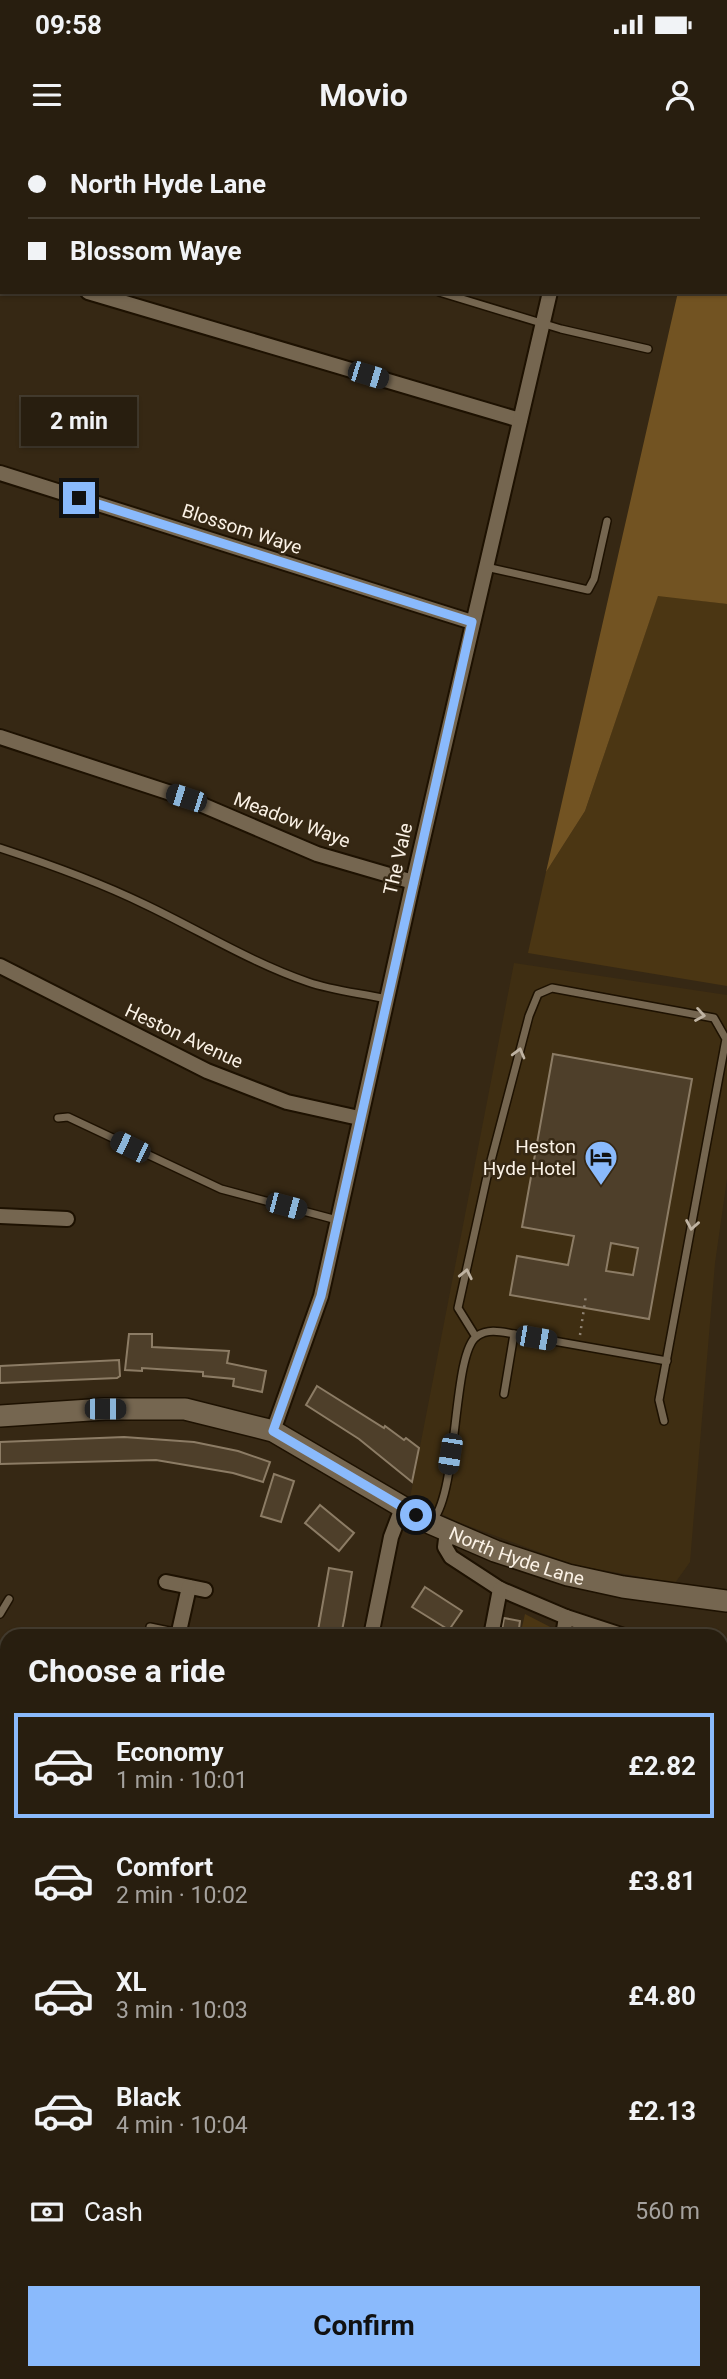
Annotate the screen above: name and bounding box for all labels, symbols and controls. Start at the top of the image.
text: 09:58 [35,10,102,40]
icon: menu [28,76,66,114]
text: Movio [319,76,408,114]
icon: person [661,76,699,114]
text: North Hyde Lane [70,169,266,199]
text: Blossom Waye [70,236,242,266]
car [345,359,392,391]
callout: 2 min [21,396,137,446]
text: 2 min [50,408,108,435]
route end [63,482,95,514]
street label: Blossom Waye [179,499,305,559]
car [163,782,210,814]
street label: Meadow Waye [230,787,354,853]
street label: The Vale [379,821,417,897]
street label: Heston Avenue [121,999,247,1073]
one-way arrow [694,1007,706,1022]
one-way arrow [511,1047,525,1059]
car [107,1128,154,1166]
place label: Heston Hyde Hotel [483,1135,576,1180]
hotel icon: Heston Hyde Hotel [582,1138,620,1187]
car [263,1190,310,1222]
one-way arrow [685,1219,700,1231]
one-way arrow [457,1268,472,1280]
car [514,1324,559,1352]
car [85,1399,127,1420]
car [437,1432,464,1476]
route start [400,1499,432,1531]
street label: North Hyde Lane [446,1521,586,1590]
text: Choose a ride [28,1652,225,1690]
icon: car [32,1734,95,1797]
text: Economy [116,1737,223,1767]
text: £2.82 [628,1751,696,1781]
text: 1 min · 10:01 [116,1767,248,1794]
icon: car [32,1849,95,1912]
text: Comfort [116,1852,213,1882]
text: £3.81 [628,1866,696,1896]
text: 2 min · 10:02 [116,1882,248,1909]
icon: car [32,1964,95,2027]
text: XL [116,1967,147,1997]
text: £4.80 [628,1981,696,2011]
text: 3 min · 10:03 [116,1997,248,2024]
icon: car [32,2079,95,2142]
text: Black [116,2082,181,2112]
text: £2.13 [628,2096,696,2126]
text: 4 min · 10:04 [116,2112,248,2139]
icon: cash [28,2193,66,2231]
text: Cash [84,2197,143,2227]
text: 560 m [635,2198,700,2225]
button: Confirm [28,2286,700,2366]

